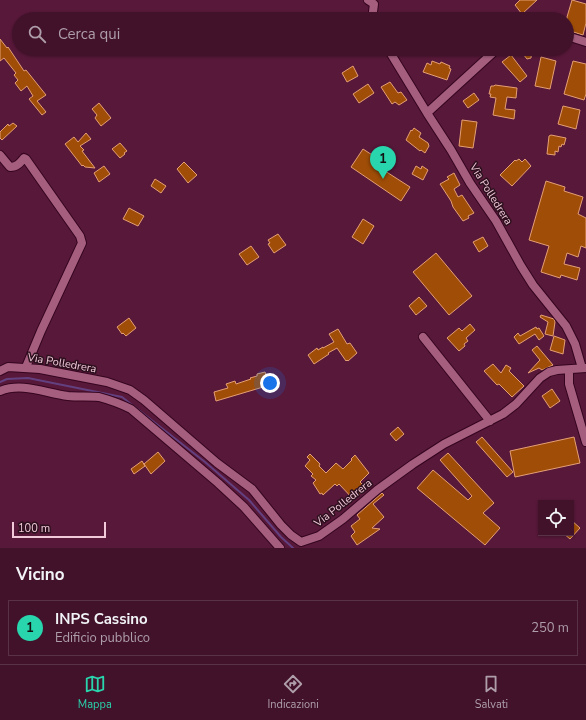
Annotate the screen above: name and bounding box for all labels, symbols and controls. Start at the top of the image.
search box [12,12,574,56]
icon: search [26,23,48,45]
text: Cerca qui [58,24,120,44]
pin: 1 [370,146,396,179]
street label: Via Polledrera [466,160,516,228]
street label: Via Polledrera [25,349,98,376]
your location [260,373,280,393]
street label: Via Polledrera [310,476,375,531]
map controls [538,500,574,536]
button: locate [538,500,574,536]
scale bar [12,520,106,539]
text: 100 m [18,521,50,536]
text: Vicino [16,563,65,586]
text: INPS Cassino [55,609,148,629]
text: 1 [26,619,34,637]
text: 250 m [531,619,569,637]
text: Edificio pubblico [55,629,150,647]
tab: Mappa [78,673,112,712]
tab: Indicazioni [267,673,319,712]
tab: Salvati [475,673,508,712]

